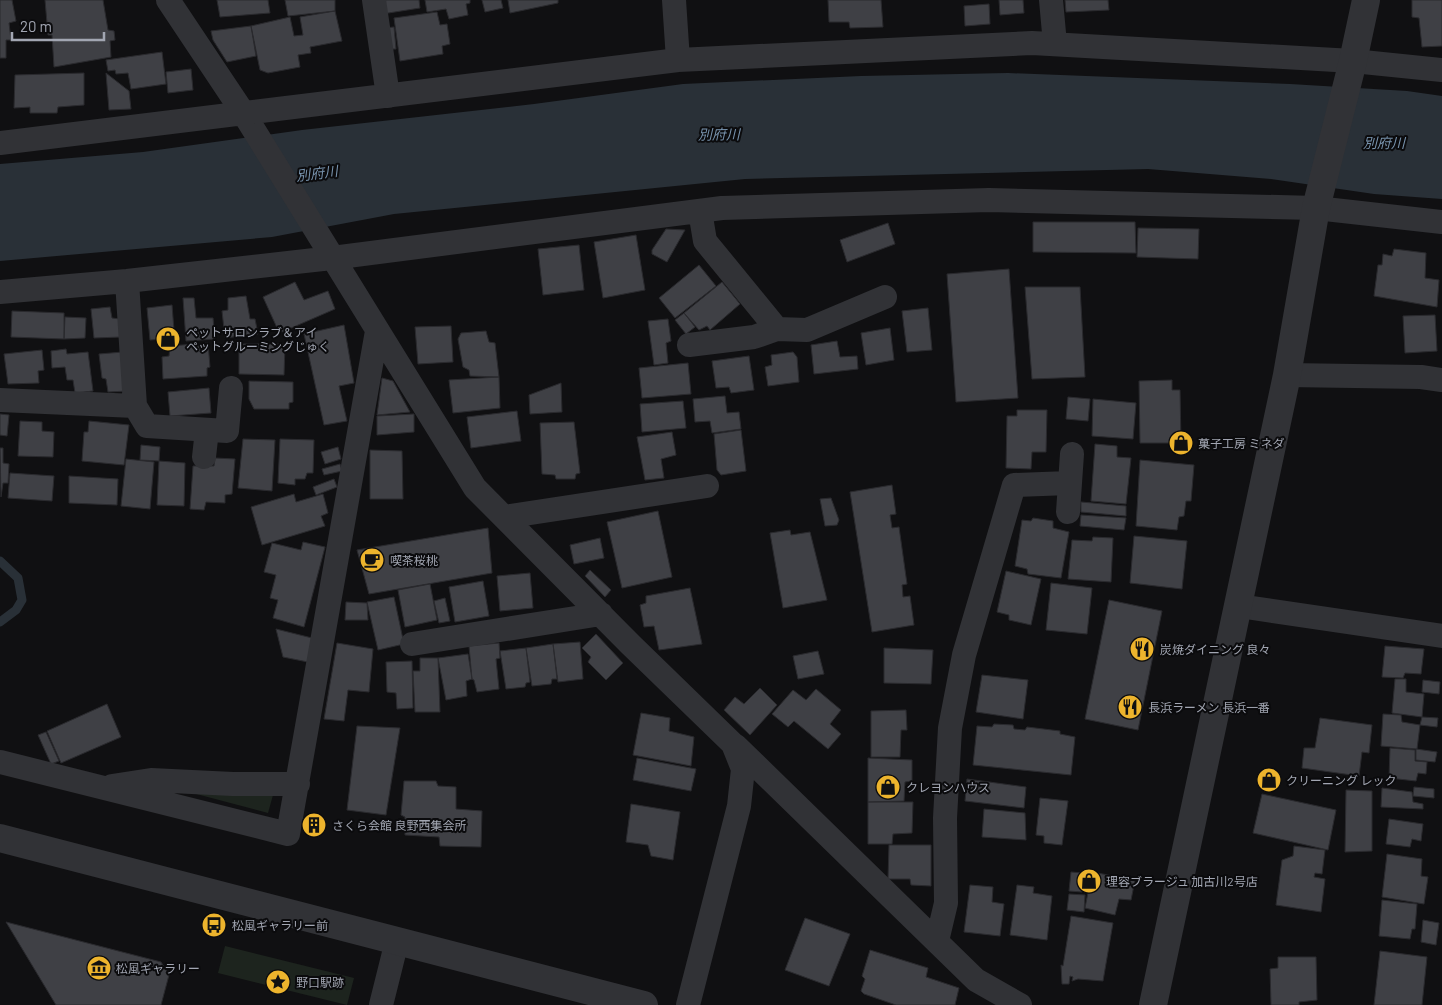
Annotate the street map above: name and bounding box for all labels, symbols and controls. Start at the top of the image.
scale bar [12,10,105,42]
text: 20 m [20,17,52,35]
water label: 別府川 [698,125,742,143]
water label: 別府川 [1363,134,1407,151]
water label: 別府川 [295,162,341,184]
place label: ペットサロンラブ＆アイ ペットグルーミングじゅく [186,325,330,353]
shop icon: ペットサロンラブ＆アイ ペットグルーミングじゅく [155,326,181,352]
shop icon: 菓子工房 ミネダ [1168,430,1194,456]
place label: 菓子工房 ミネダ [1198,436,1284,450]
cafe icon: 喫茶桜桃 [359,547,385,573]
place label: 喫茶桜桃 [390,553,438,567]
restaurant icon: 炭焼ダイニング 良々 [1129,636,1155,662]
place label: 炭焼ダイニング 良々 [1160,642,1270,656]
restaurant icon: 長浜ラーメン 長浜一番 [1117,694,1143,720]
place label: 長浜ラーメン 長浜一番 [1148,700,1270,714]
shop icon: クリーニング レック [1256,767,1282,793]
place label: クリーニング レック [1286,773,1396,787]
shop icon: クレヨンハウス [875,774,901,800]
place label: クレヨンハウス [906,780,990,794]
building icon: さくら会館 良野西集会所 [301,812,327,838]
place label: さくら会館 良野西集会所 [332,818,466,832]
shop icon: 理容ブラージュ 加古川2号店 [1076,868,1102,894]
place label: 理容ブラージュ 加古川2号店 [1106,874,1258,888]
bus stop icon: 松風ギャラリー前 [201,912,227,938]
place label: 松風ギャラリー前 [232,918,328,932]
museum icon: 松風ギャラリー [86,955,112,981]
place label: 松風ギャラリー [116,961,200,975]
place icon: 野口駅跡 [265,969,291,995]
place label: 野口駅跡 [296,975,344,989]

